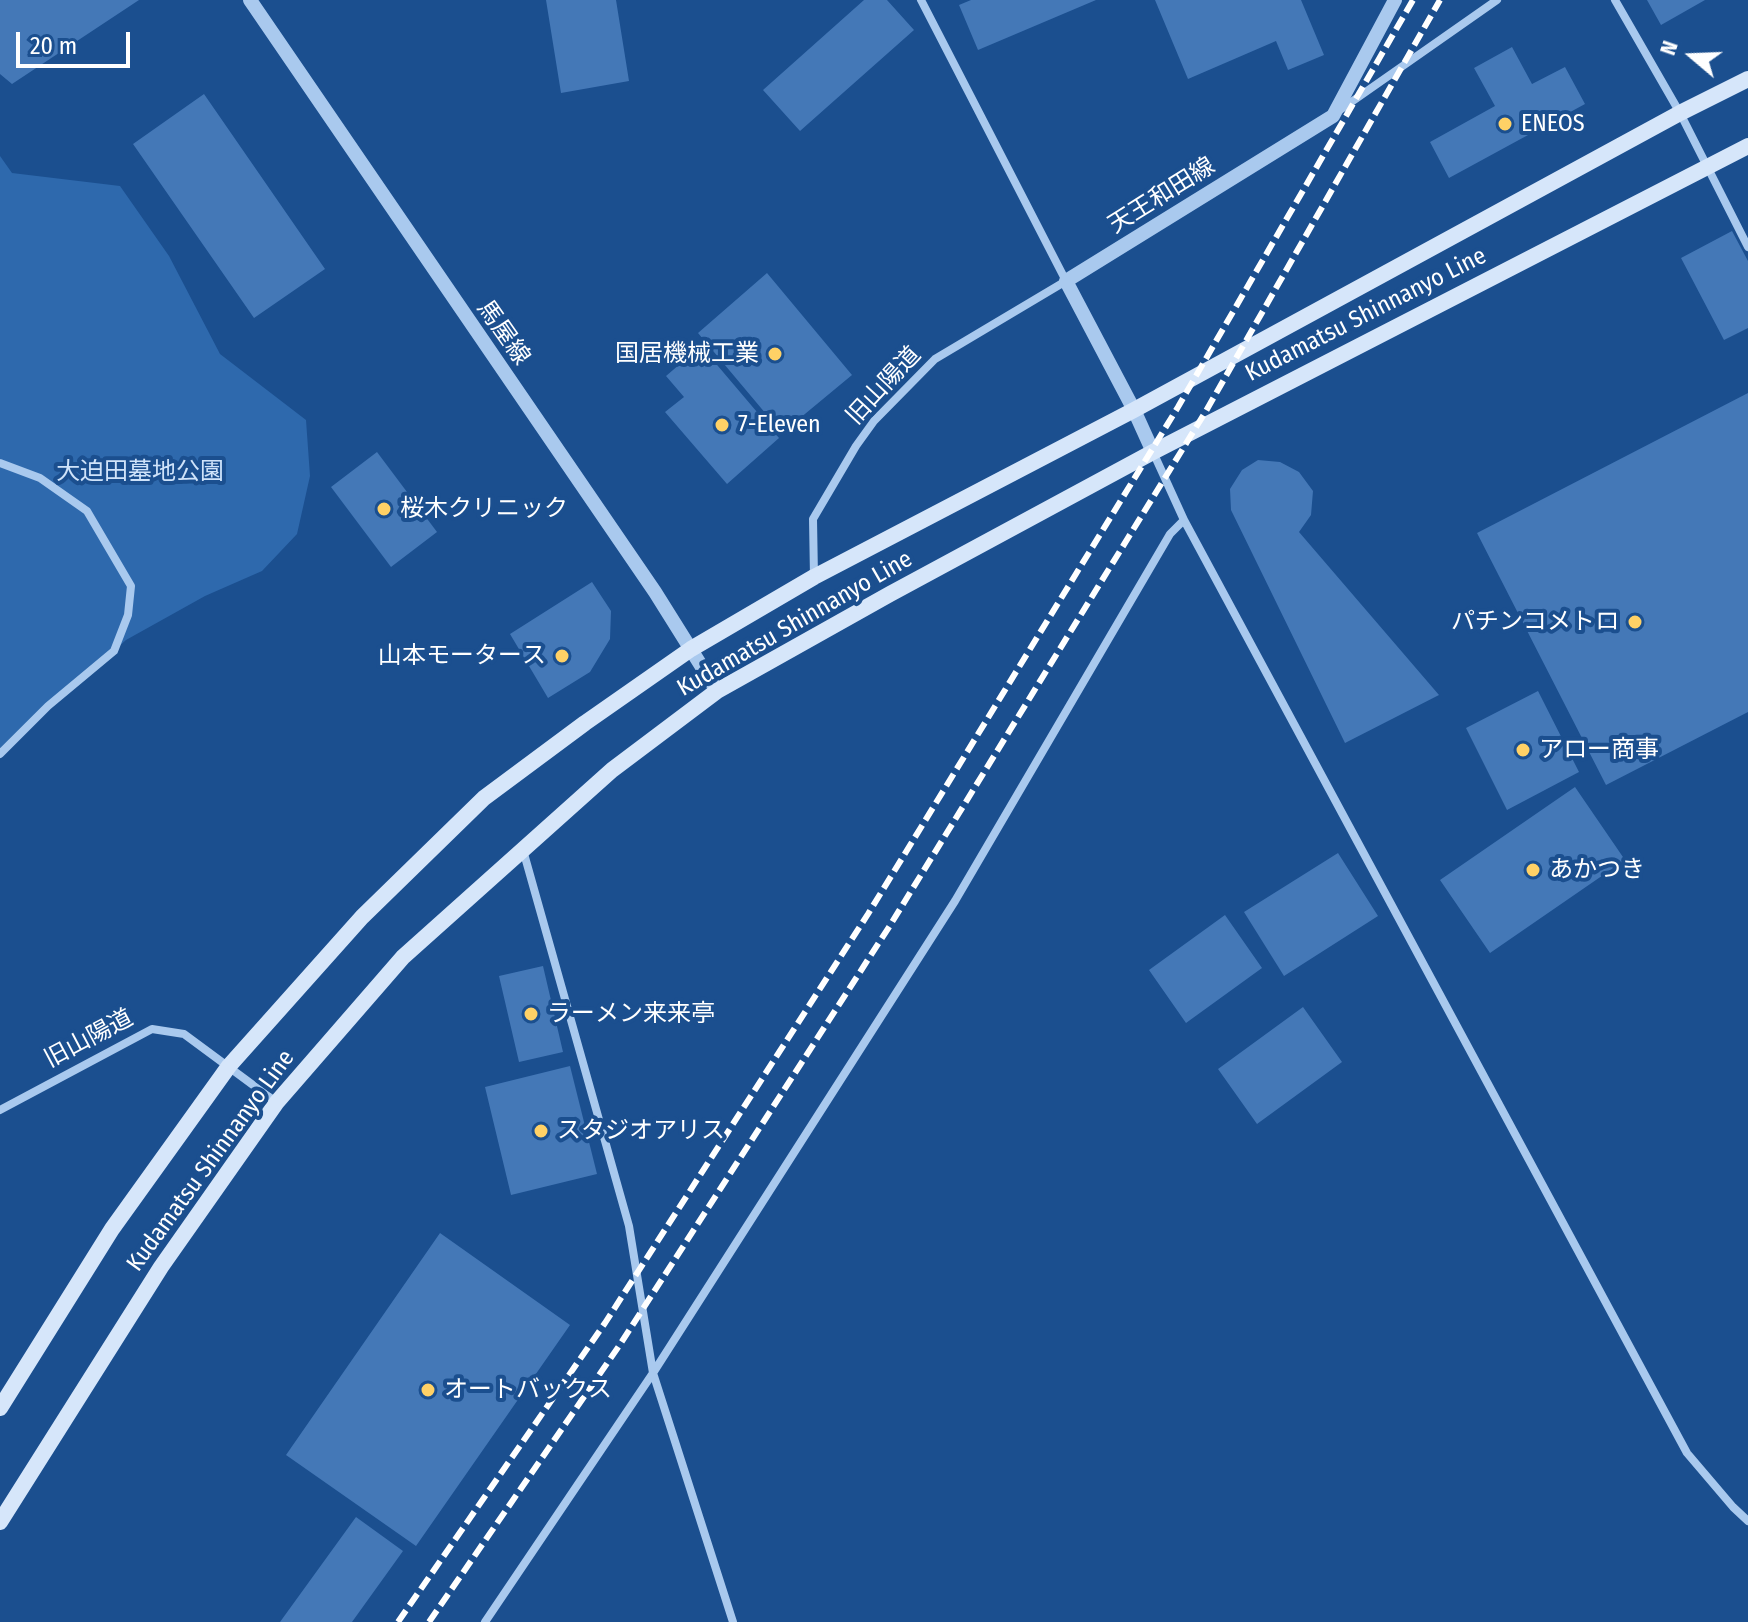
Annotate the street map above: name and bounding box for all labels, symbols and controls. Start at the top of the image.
scale bar [20,16,134,66]
north arrow [1652,16,1732,96]
text: 20 m [30,32,77,60]
text: N [1654,37,1684,59]
place label: ENEOS [1521,110,1585,138]
marker: ENEOS [1496,115,1514,133]
street label: 天王和田線 [1103,152,1221,240]
street label: Kudamatsu Shinnanyo Line [1241,242,1491,388]
street label: 馬屋線 [471,295,535,371]
place label: 国居機械工業 [615,340,759,368]
street label: 旧山陽道 [841,341,927,431]
marker: 国居機械工業 [766,345,784,363]
place label: 7-Eleven [738,411,821,439]
marker: 7-Eleven [713,416,731,434]
park label: 大迫田墓地公園 [56,458,224,486]
place label: 桜木クリニック [400,495,568,523]
marker: 桜木クリニック [375,500,393,518]
street label: Kudamatsu Shinnanyo Line [672,545,918,703]
place label: パチンコメトロ [1451,608,1619,636]
marker: パチンコメトロ [1626,613,1644,631]
place label: 山本モータース [378,642,546,670]
marker: 山本モータース [553,647,571,665]
place label: アロー商事 [1539,736,1659,764]
marker: アロー商事 [1514,741,1532,759]
place label: あかつき [1549,856,1645,884]
marker: あかつき [1524,861,1542,879]
place label: ラーメン来来亭 [547,1000,715,1028]
street label: 旧山陽道 [40,1004,138,1074]
marker: ラーメン来来亭 [522,1005,540,1023]
street label: Kudamatsu Shinnanyo Line [121,1045,301,1277]
place label: スタジオアリス [557,1117,725,1145]
marker: スタジオアリス [532,1122,550,1140]
place label: オートバックス [444,1376,612,1404]
marker: オートバックス [419,1381,437,1399]

